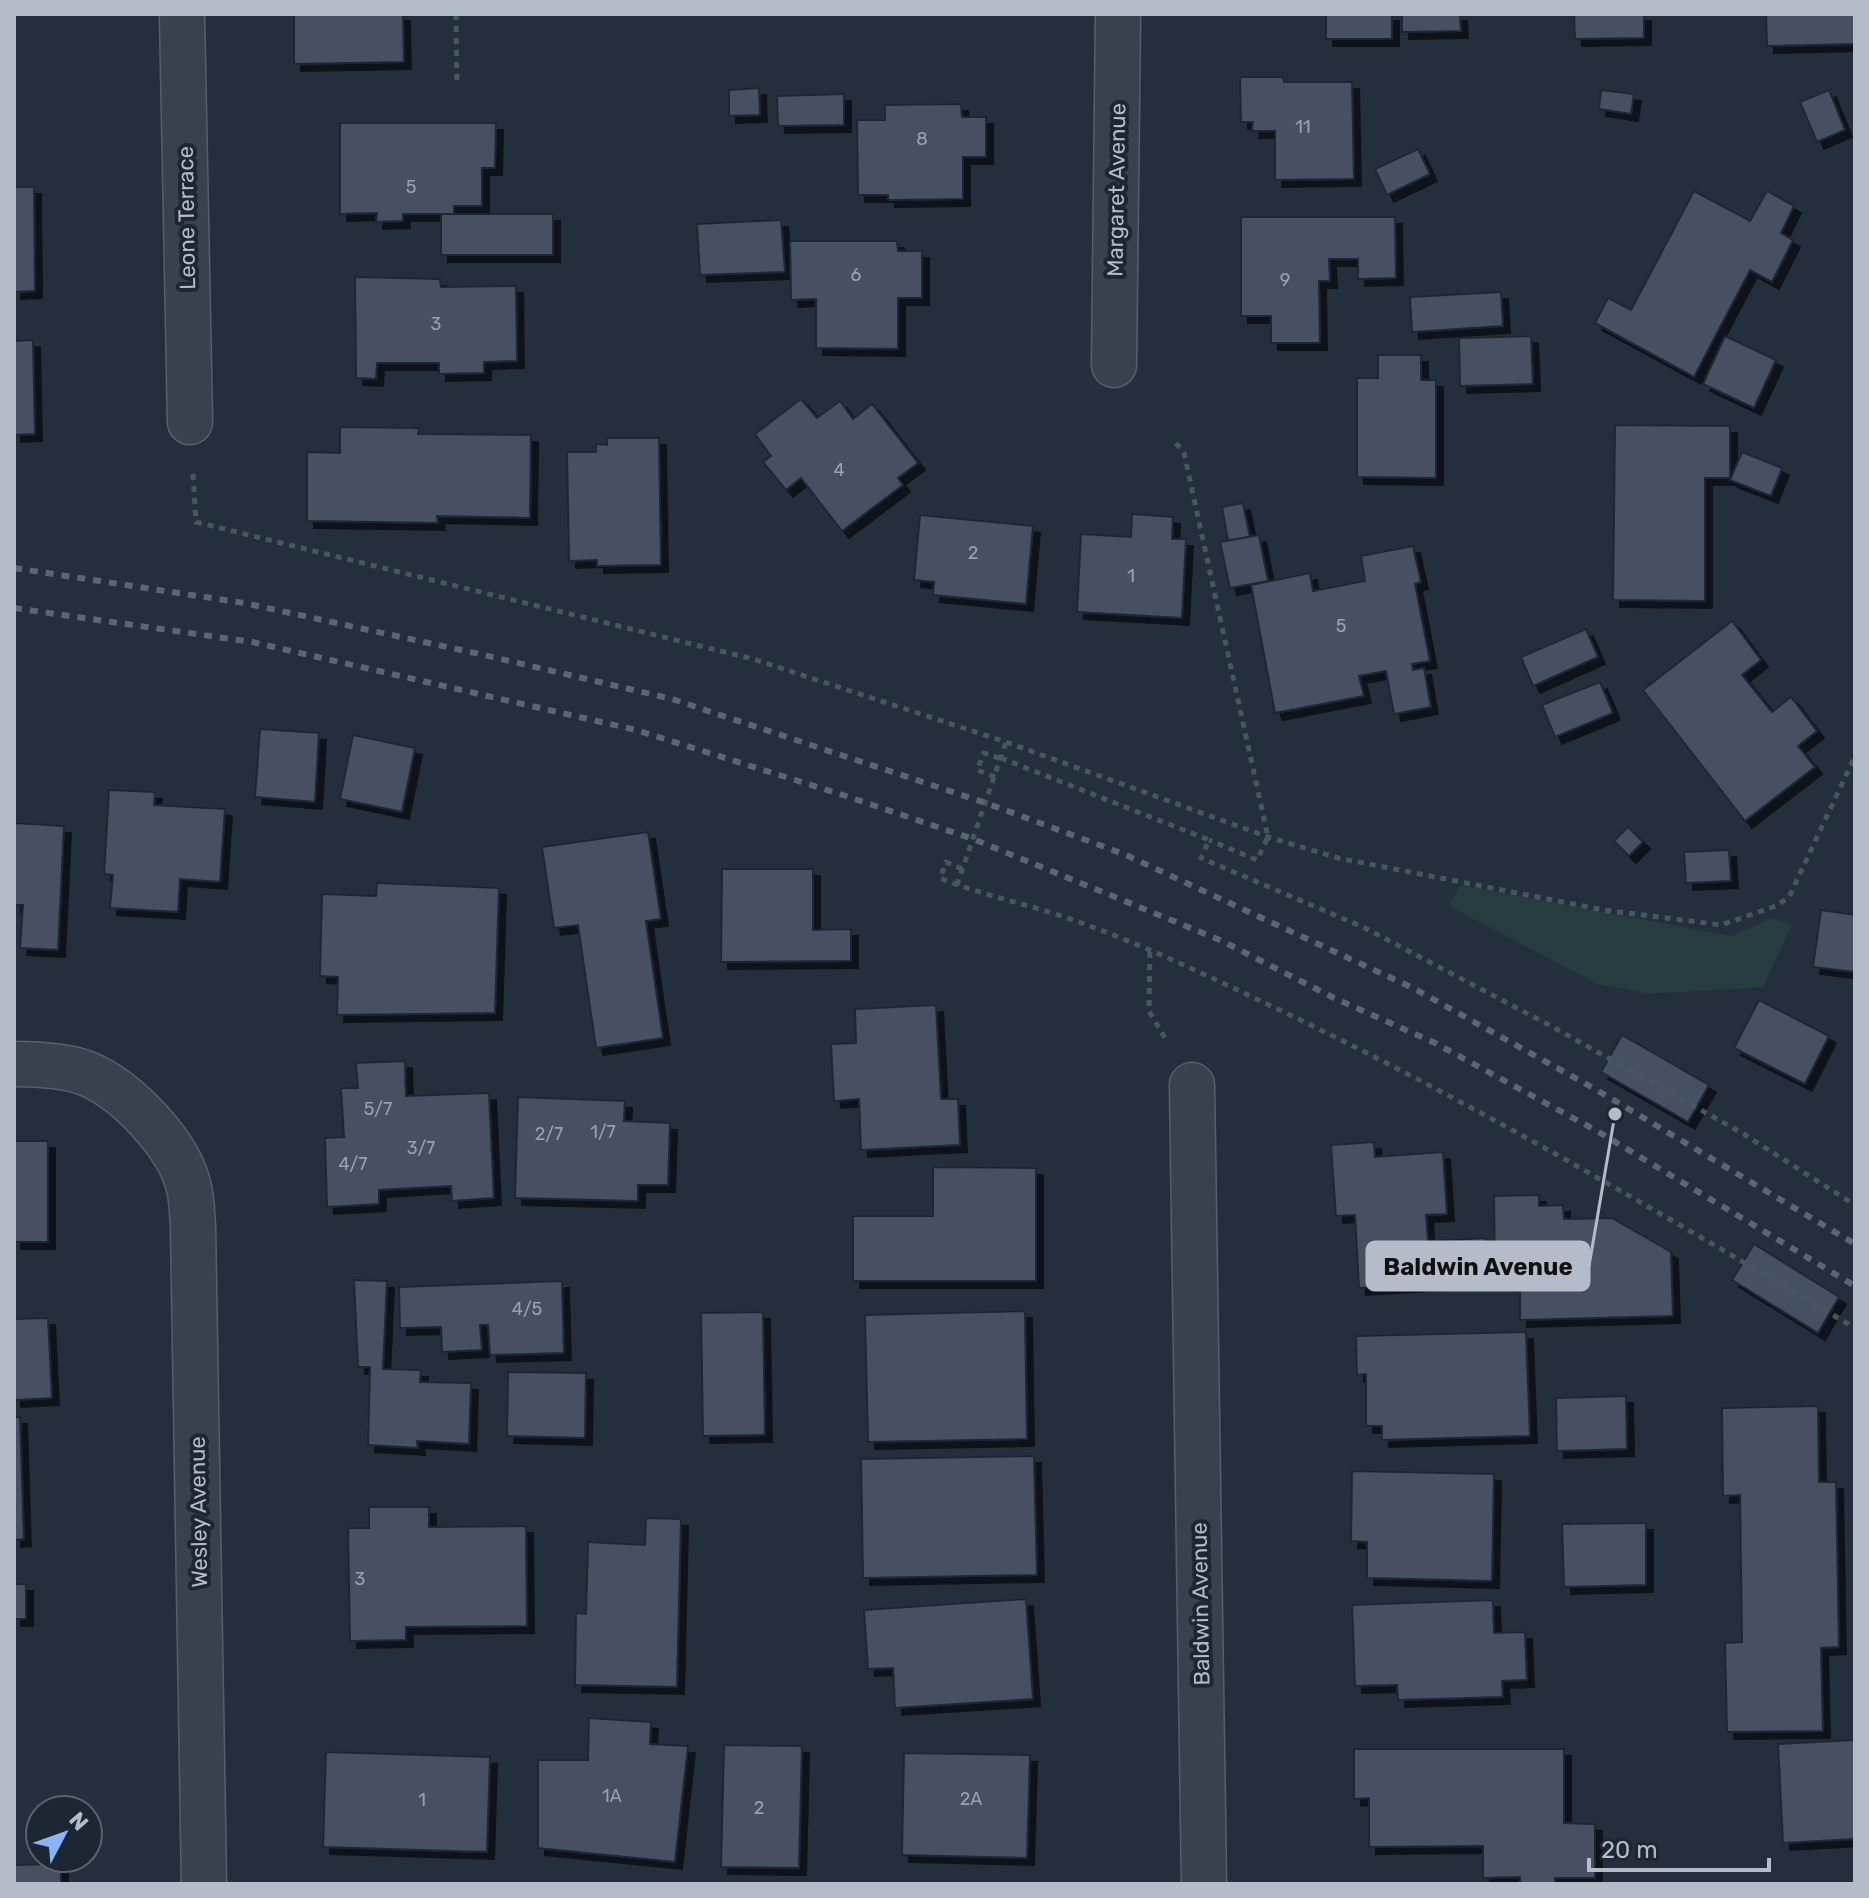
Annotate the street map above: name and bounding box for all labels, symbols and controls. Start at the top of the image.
street label: Margaret Avenue [1101,103,1132,277]
house number: 11 [1295,116,1311,138]
house number: 8 [916,128,928,150]
street label: Leone Terrace [172,146,201,290]
house number: 5 [406,176,416,198]
house number: 6 [851,264,862,286]
house number: 9 [1280,269,1290,291]
house number: 3 [431,313,441,335]
house number: 4 [833,459,845,481]
house number: 2 [968,542,978,564]
house number: 1 [1127,565,1135,587]
house number: 5 [1336,615,1346,637]
house number: 5/7 [364,1098,392,1120]
house number: 1/7 [590,1121,616,1143]
house number: 2/7 [535,1123,563,1145]
house number: 3/7 [407,1137,435,1159]
house number: 4/7 [338,1153,368,1175]
callout: Baldwin Avenue [1367,1242,1589,1290]
text: Baldwin Avenue [1383,1253,1573,1281]
house number: 4/5 [512,1298,542,1320]
street label: Wesley Avenue [184,1436,213,1588]
street label: Baldwin Avenue [1186,1522,1215,1686]
house number: 3 [355,1568,365,1590]
house number: 1A [602,1785,622,1807]
house number: 2A [960,1788,982,1810]
house number: 1 [418,1789,426,1811]
north arrow [24,1794,104,1874]
house number: 2 [754,1797,764,1819]
text: N [63,1806,94,1836]
scale bar [1589,1822,1769,1872]
text: 20 m [1601,1836,1658,1864]

